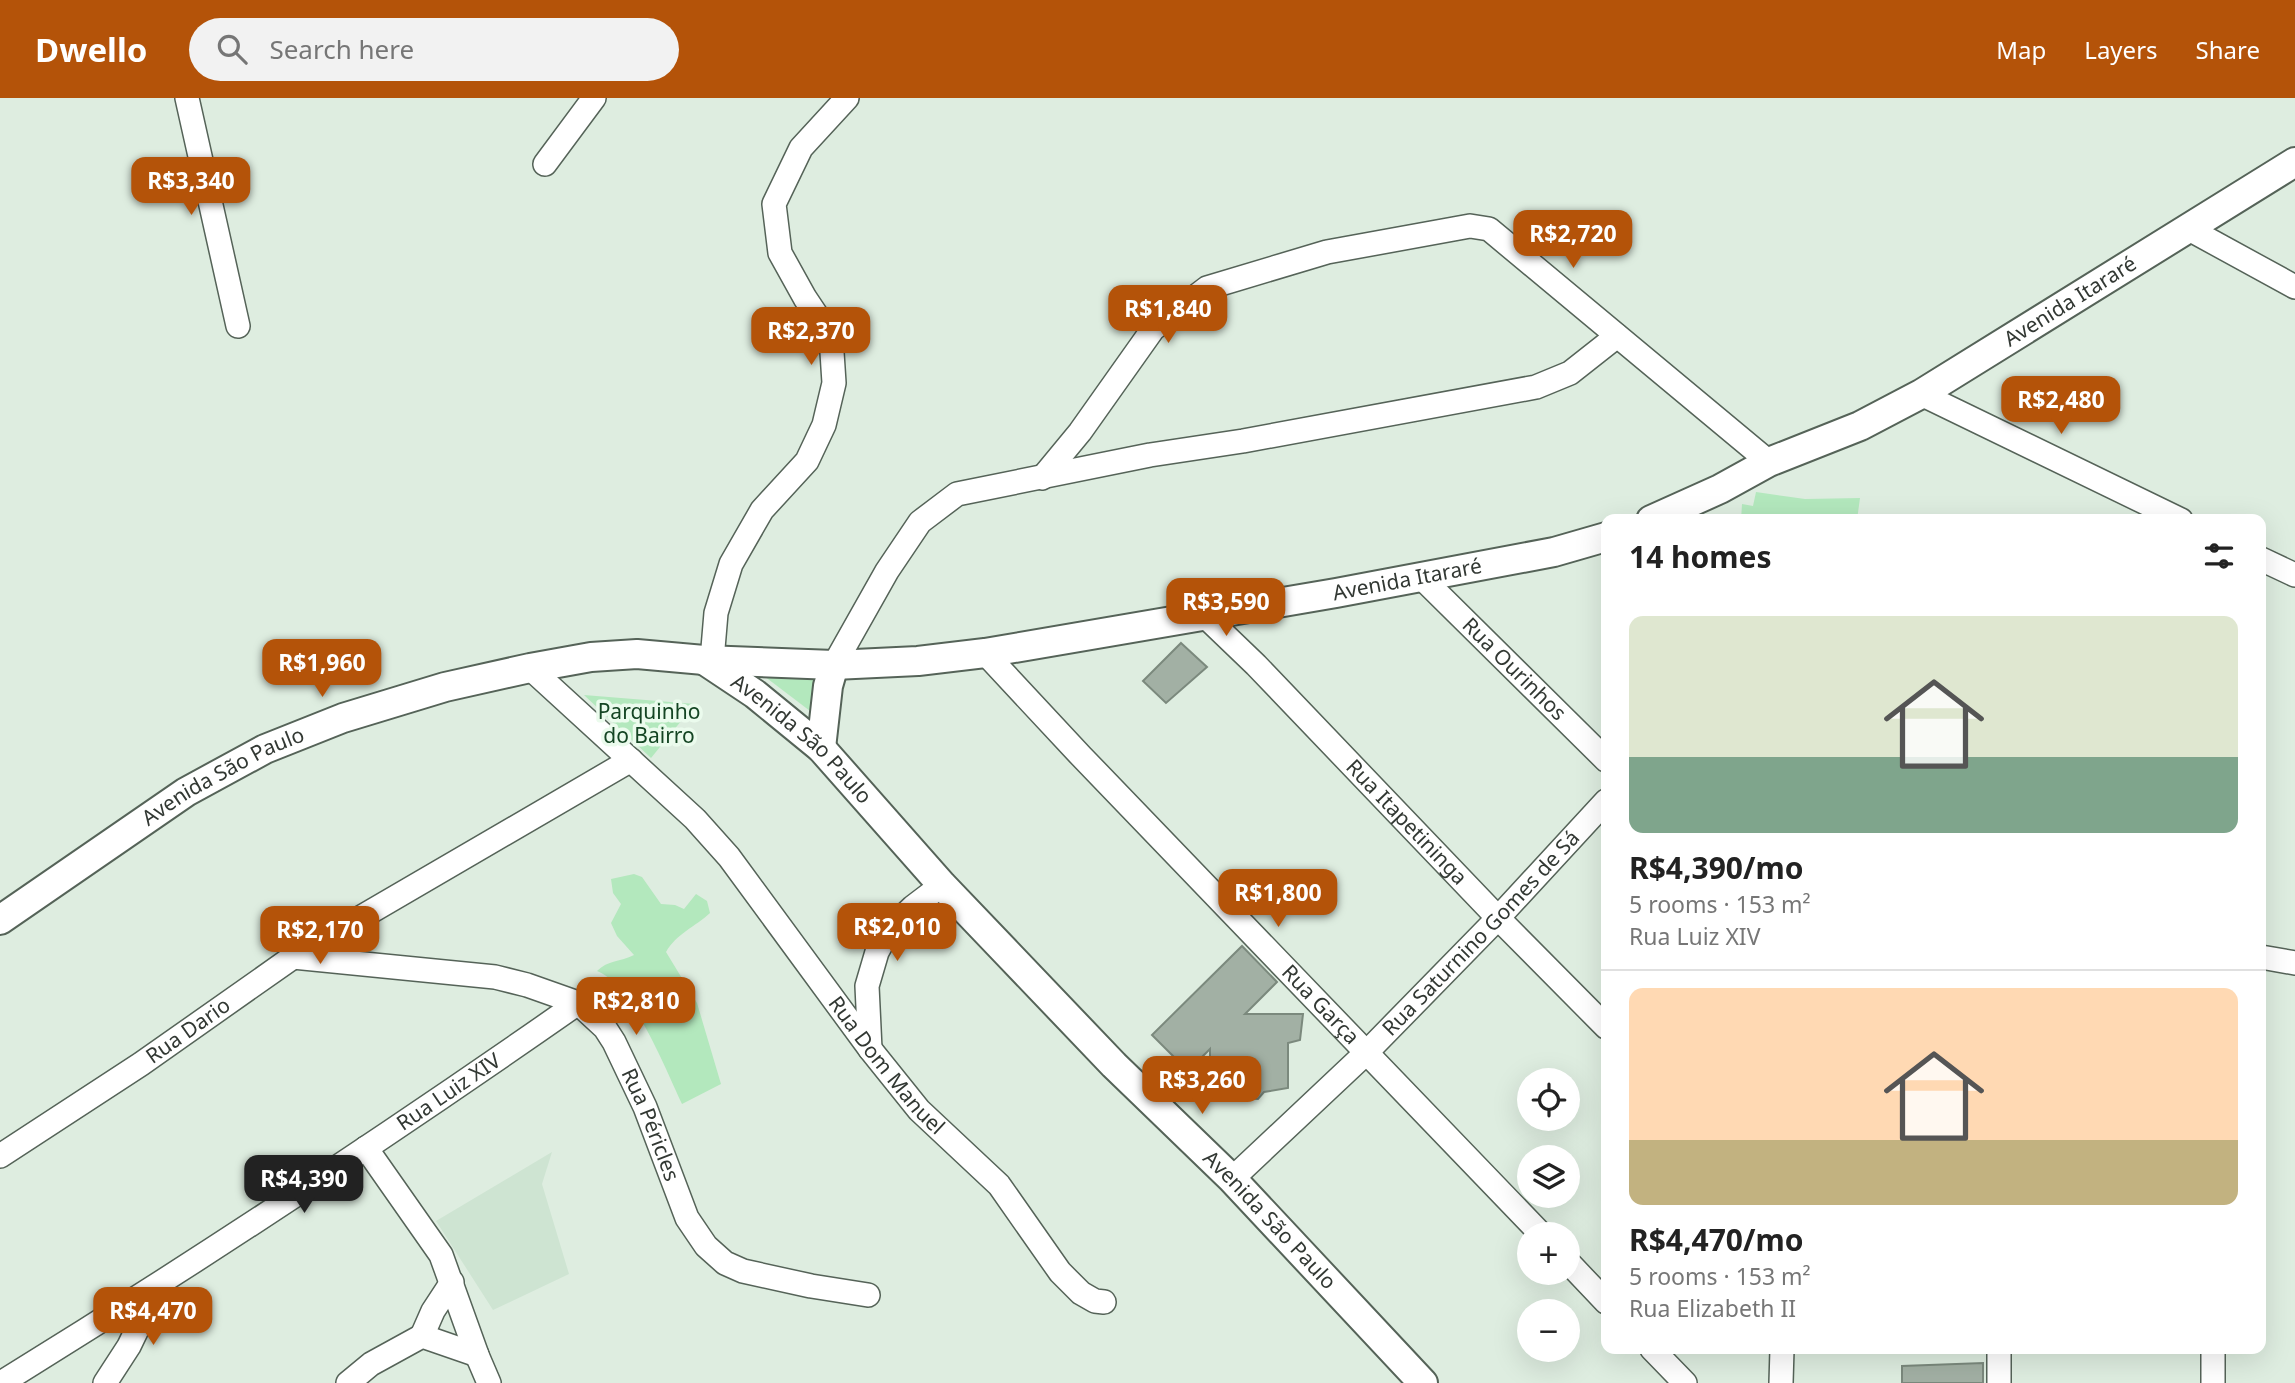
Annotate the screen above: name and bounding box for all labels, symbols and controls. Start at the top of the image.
search box [189,18,679,81]
text: Dwello [35,27,147,72]
icon: search [213,30,251,68]
text: Search here [269,31,414,67]
text: Map [1996,33,2046,66]
text: Layers [2084,33,2158,66]
text: Share [2196,33,2260,66]
pin: R$3,340 [126,158,256,217]
text: R$3,340 [147,164,235,196]
pin: R$2,720 [1508,211,1638,270]
text: R$2,720 [1529,217,1617,249]
street label: Avenida Itararé [1998,249,2141,352]
pin: R$1,840 [1103,286,1233,345]
text: R$1,840 [1124,292,1212,324]
pin: R$2,370 [746,308,876,367]
text: R$2,370 [767,314,855,346]
pin: R$2,480 [1996,376,2126,436]
text: R$2,480 [2017,383,2105,415]
text: 14 homes [1629,536,1772,577]
icon: filters [2200,537,2238,575]
street label: Avenida Itararé [1330,551,1484,606]
pin: R$3,590 [1161,578,1291,638]
text: R$3,590 [1182,585,1270,617]
street label: Rua Ourinhos [1457,611,1573,726]
pin: R$1,960 [257,640,387,699]
text: R$1,960 [278,646,366,678]
icon: home [1871,661,1997,787]
street label: Avenida São Paulo [726,667,879,809]
park label: Parquinho do Bairro [598,697,700,749]
street label: Avenida São Paulo [136,720,308,831]
street label: Rua Itapetininga [1341,753,1474,890]
street label: Rua Saturnino Gomes de Sá [1376,824,1585,1041]
text: R$4,390/mo [1629,847,1803,888]
pin: R$1,800 [1213,870,1343,929]
text: R$1,800 [1234,876,1322,908]
text: 5 rooms · 153 m² [1629,888,1811,920]
pin: R$2,010 [832,904,962,963]
pin: R$2,170 [255,906,385,966]
text: R$2,010 [853,910,941,942]
text: R$2,170 [276,913,364,945]
text: Rua Luiz XIV [1629,920,1760,952]
street label: Rua Garça [1276,958,1366,1050]
pin: R$2,810 [571,978,701,1037]
text: R$2,810 [592,984,680,1016]
street label: Rua Dom Manuel [823,990,951,1140]
street label: Rua Dario [140,991,235,1069]
icon: home [1871,1033,1997,1159]
street label: Rua Luiz XIV [391,1046,506,1137]
pin: R$3,260 [1137,1056,1267,1116]
street label: Rua Péricles [616,1063,687,1185]
text: R$3,260 [1158,1063,1246,1095]
map controls [1517,1068,1580,1362]
button: locate [1517,1068,1580,1131]
street label: Avenida São Paulo [1198,1144,1343,1295]
button: layers [1517,1145,1580,1208]
pin: R$4,390 [239,1156,369,1215]
text: R$4,390 [260,1162,348,1194]
text: R$4,470/mo [1629,1219,1803,1260]
button: + [1517,1222,1580,1285]
text: 5 rooms · 153 m² [1629,1260,1811,1292]
pin: R$4,470 [88,1288,218,1347]
text: Rua Elizabeth II [1629,1292,1796,1324]
text: R$4,470 [109,1294,197,1326]
button: − [1517,1299,1580,1362]

